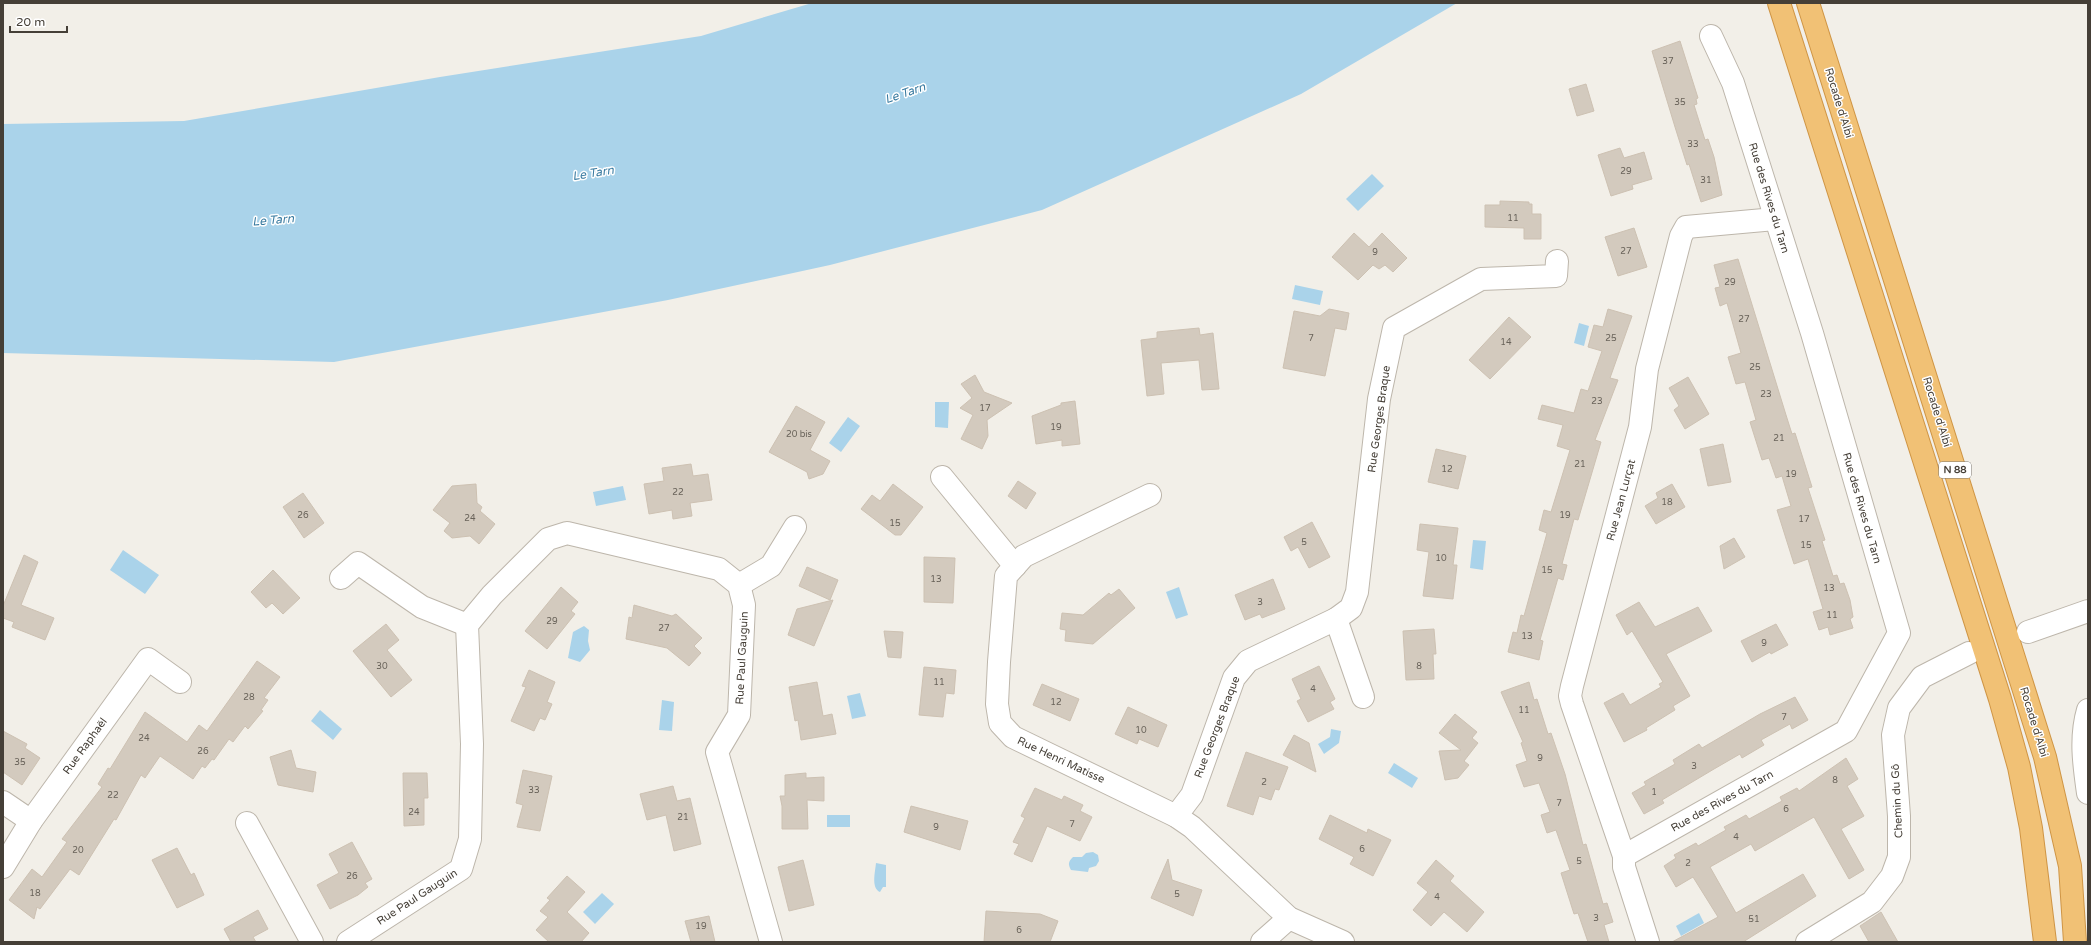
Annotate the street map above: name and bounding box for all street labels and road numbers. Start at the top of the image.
street label: Rocade d'Albi [1822,66,1856,140]
street label: Rue des Rives du Tarn [1746,141,1792,255]
street label: Rue Georges Braque [1365,365,1393,473]
street label: Rocade d'Albi [1920,375,1954,449]
street label: Rue des Rives du Tarn [1840,451,1884,565]
street label: Rue Jean Lurçat [1604,458,1638,542]
road number: N 88 [1939,462,1971,478]
street label: Rue Paul Gauguin [733,611,751,705]
street label: Rue Georges Braque [1192,674,1242,780]
street label: Rocade d'Albi [2017,685,2051,759]
street label: Rue Raphaël [60,715,110,777]
street label: Rue Henri Matisse [1015,734,1107,786]
street label: Chemin du Gô [1889,763,1905,839]
street label: Rue des Rives du Tarn [1669,767,1775,835]
street label: Rue Paul Gauguin [374,866,460,928]

